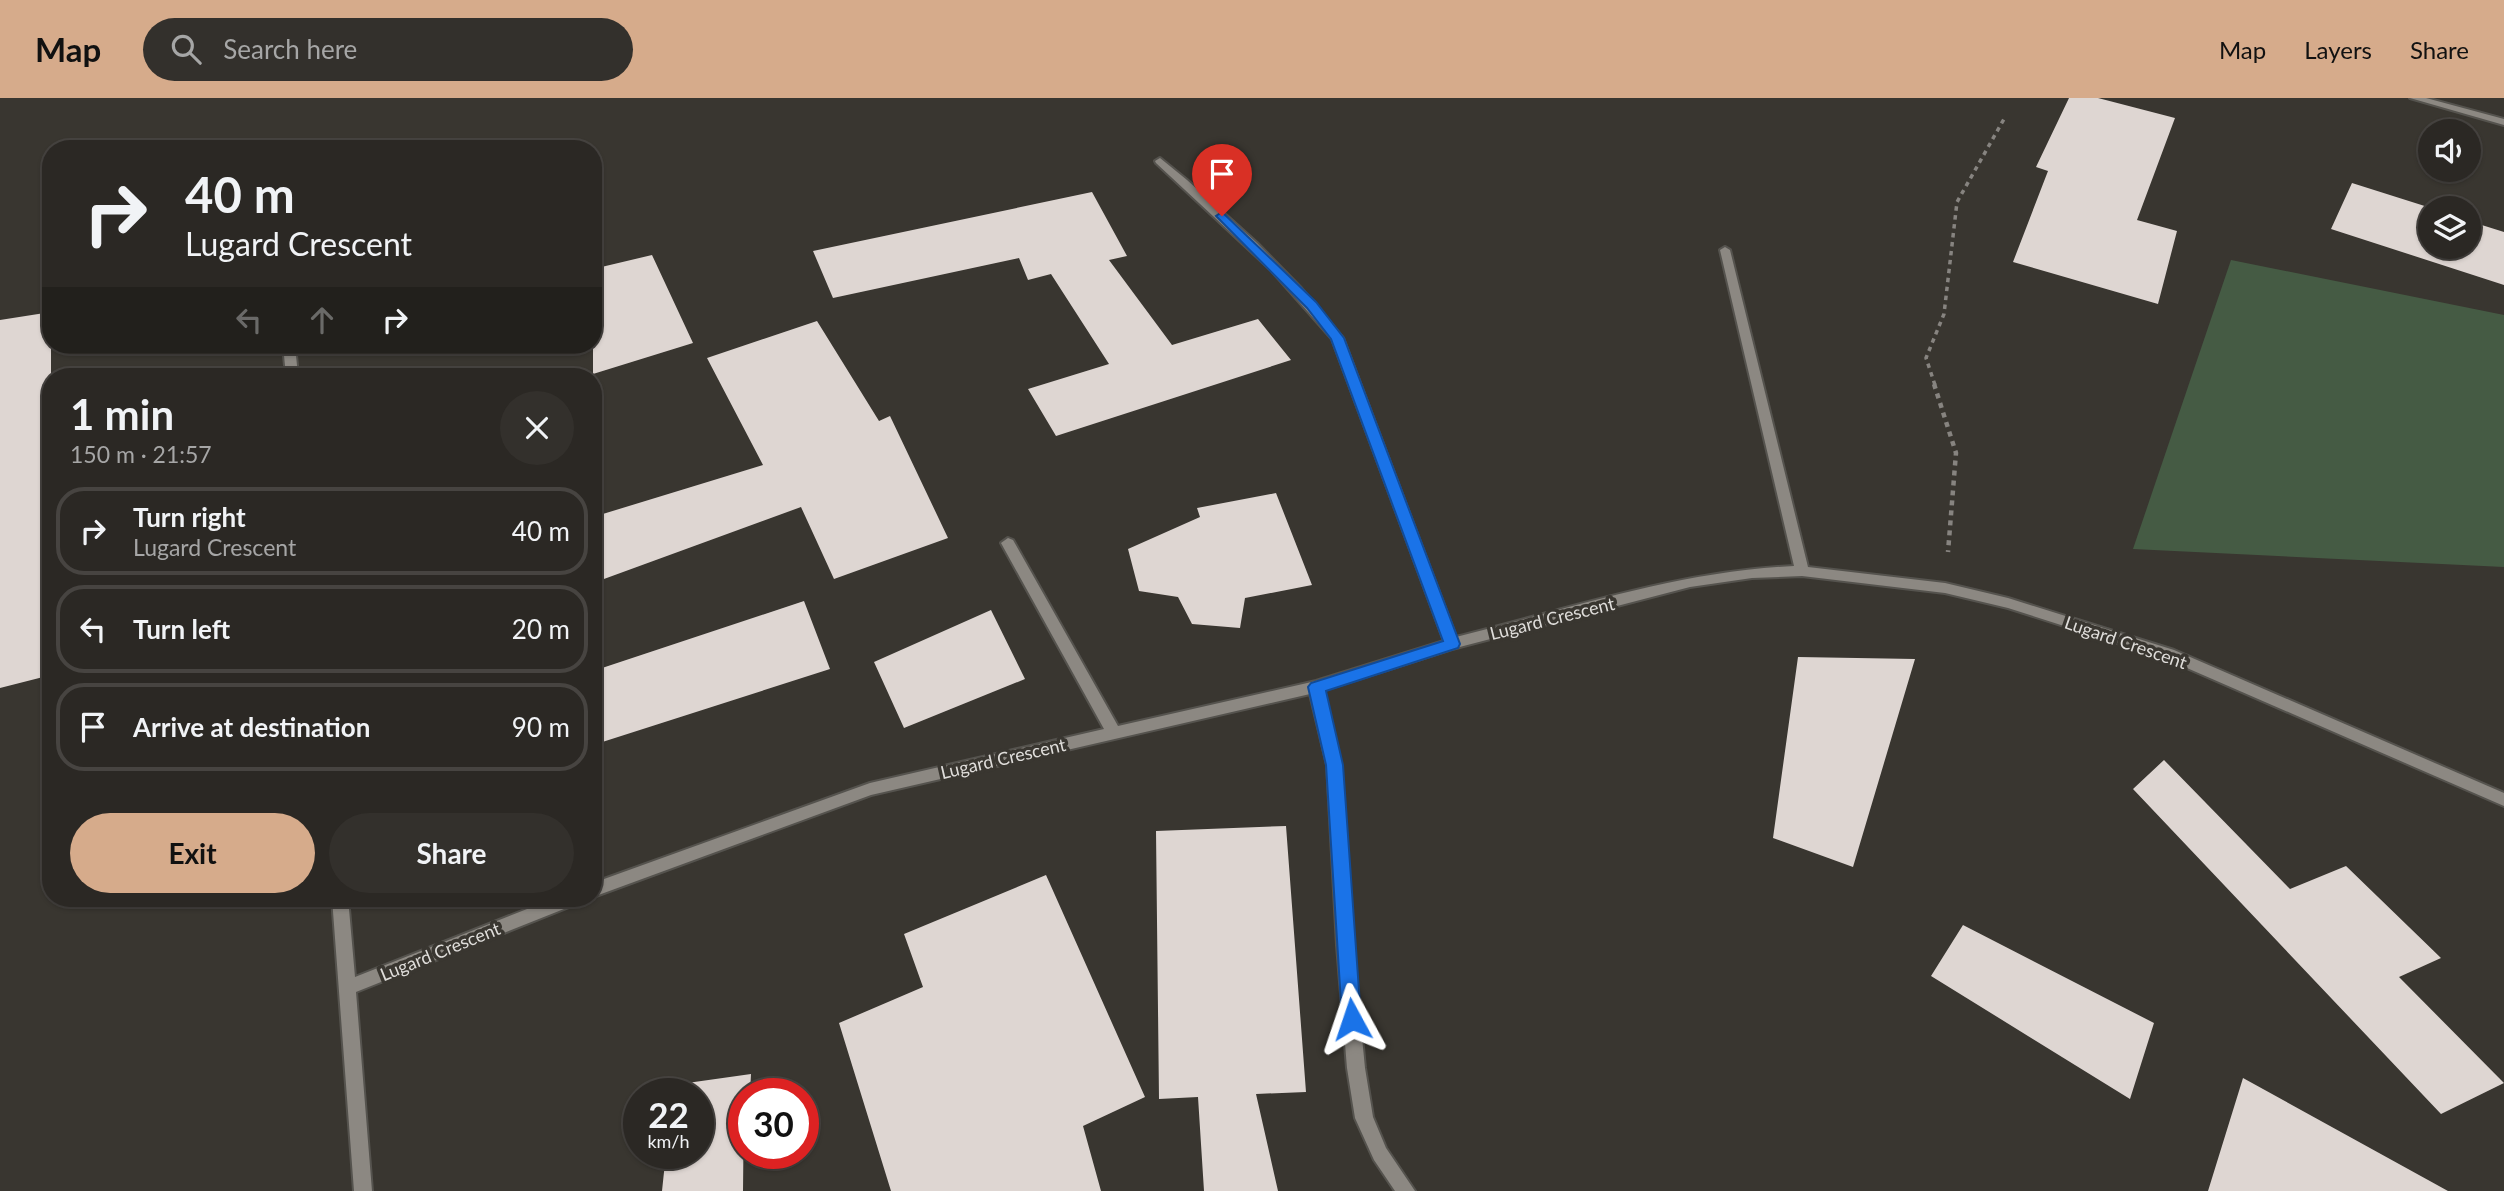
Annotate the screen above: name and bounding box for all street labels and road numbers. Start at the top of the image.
street label: Lugard Crescent [1487,592,1617,644]
street label: Lugard Crescent [2062,611,2190,673]
street label: Lugard Crescent [938,733,1068,783]
street label: Lugard Crescent [377,917,504,985]

